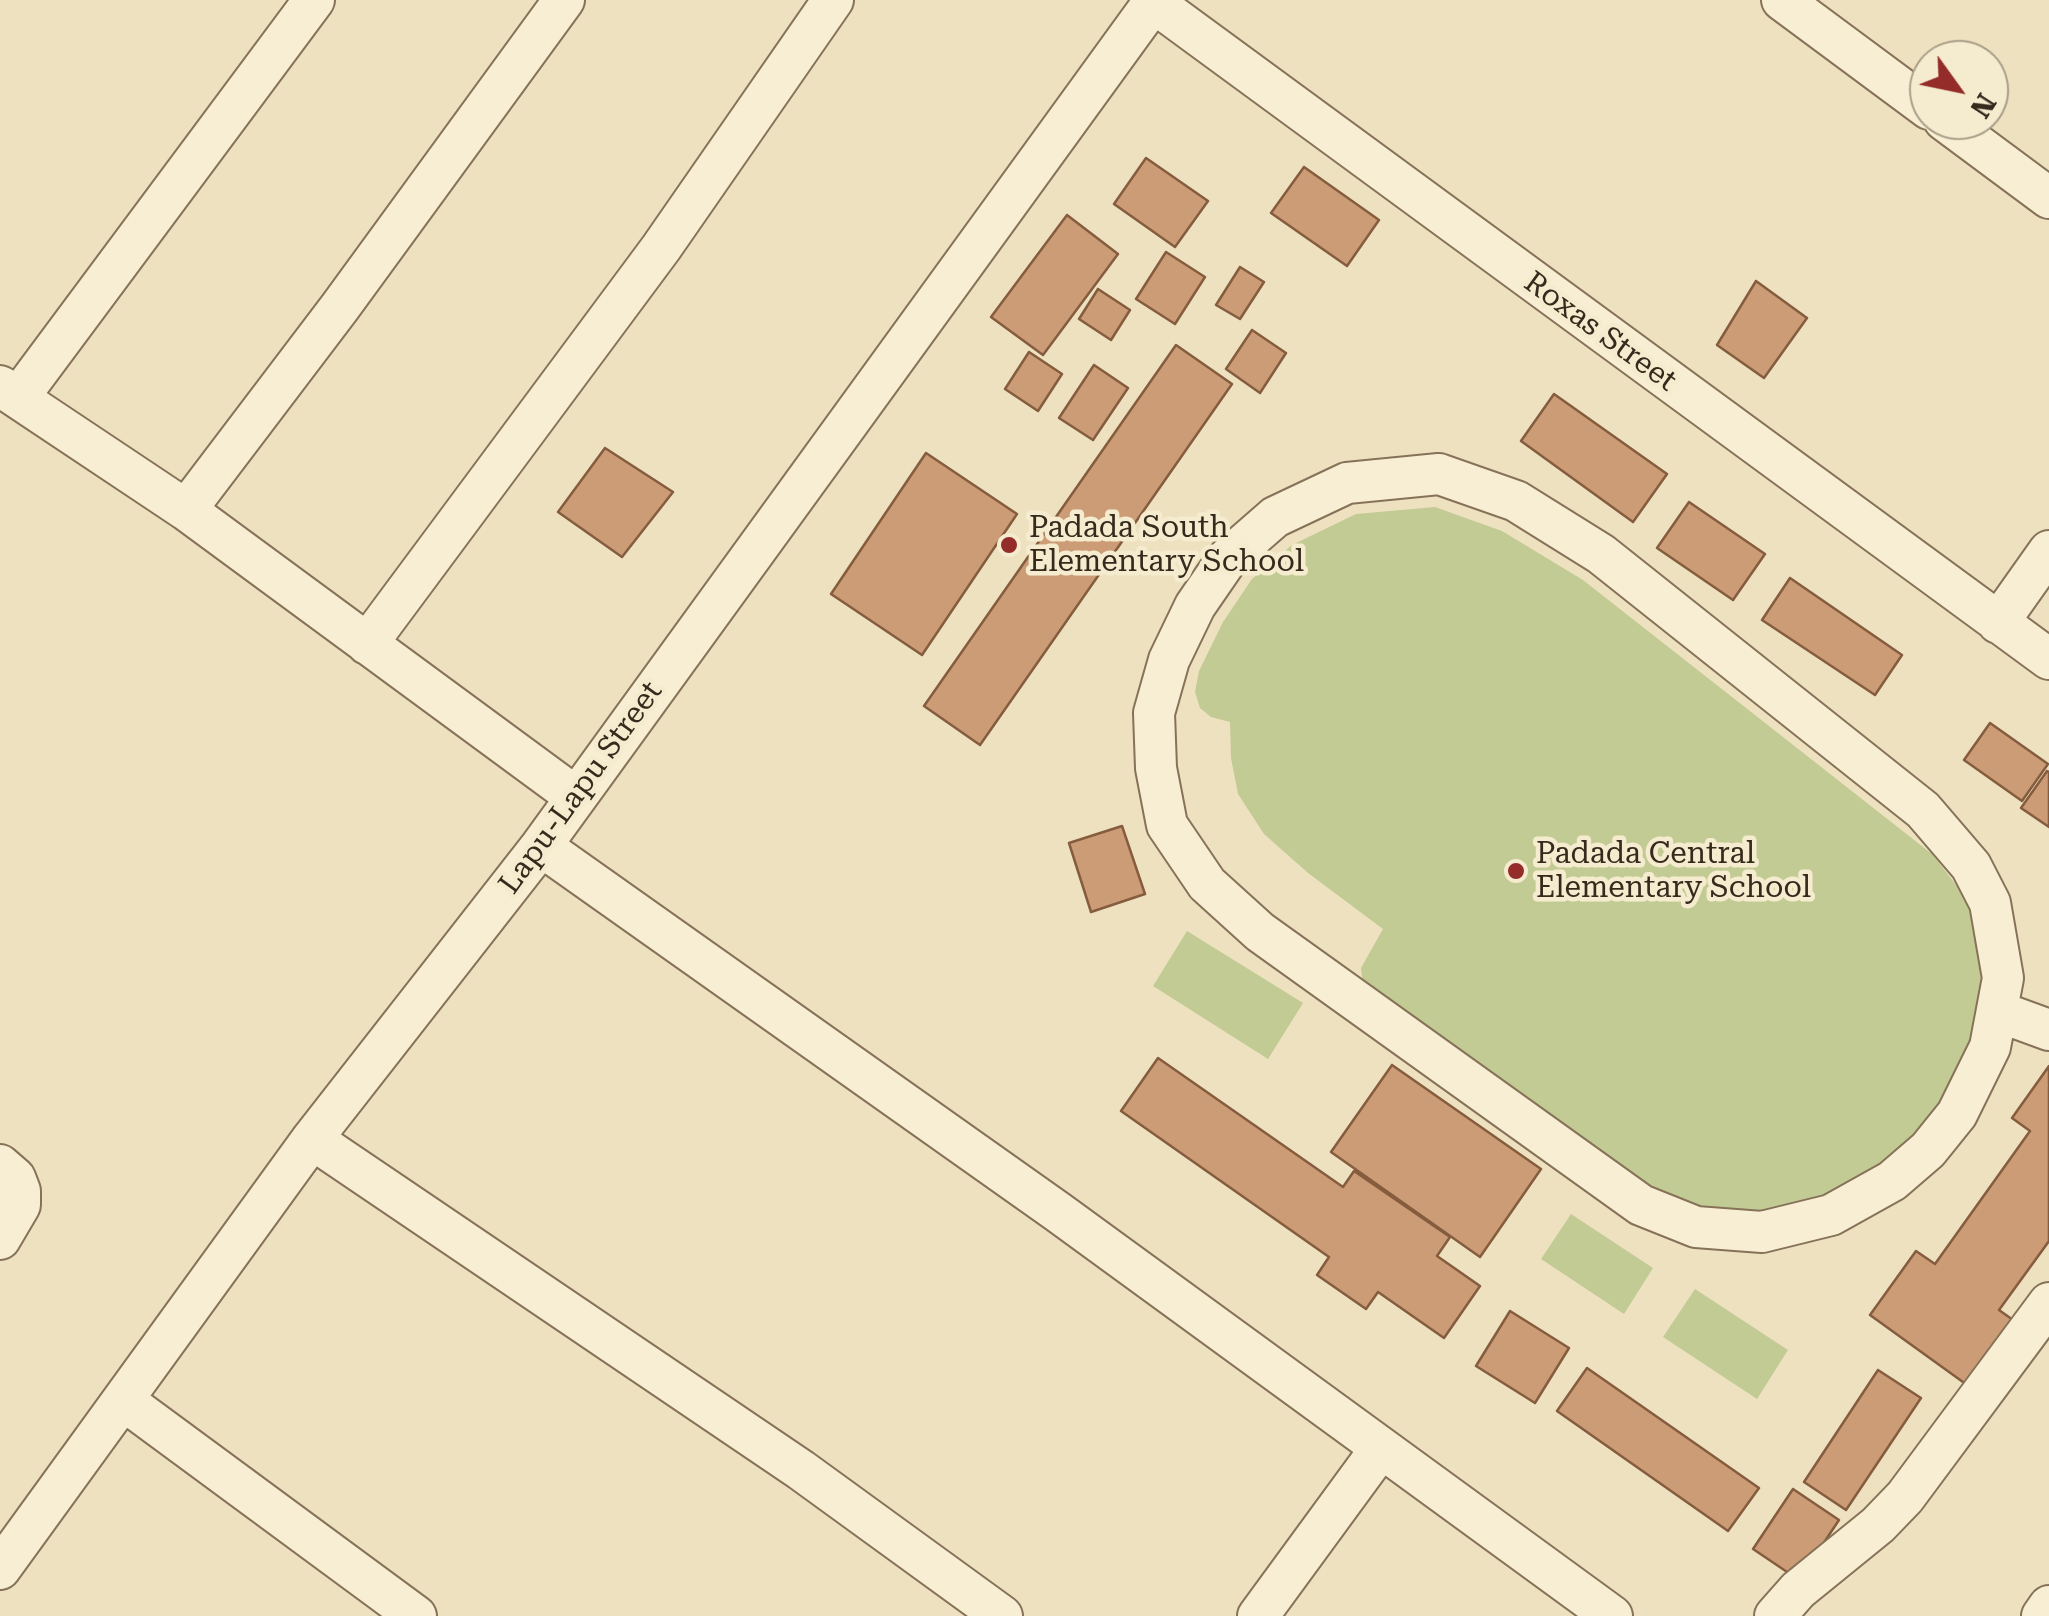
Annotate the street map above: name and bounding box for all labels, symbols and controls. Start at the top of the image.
north arrow [1909,40,2009,140]
text: N [1963,87,2003,124]
street label: Roxas Street [1517,265,1683,399]
place label: Padada South Elementary School [1029,510,1304,580]
marker: Padada South Elementary School [998,534,1020,556]
street label: Lapu-Lapu Street [492,675,670,901]
place label: Padada Central Elementary School [1536,836,1811,906]
marker: Padada Central Elementary School [1505,860,1527,882]

